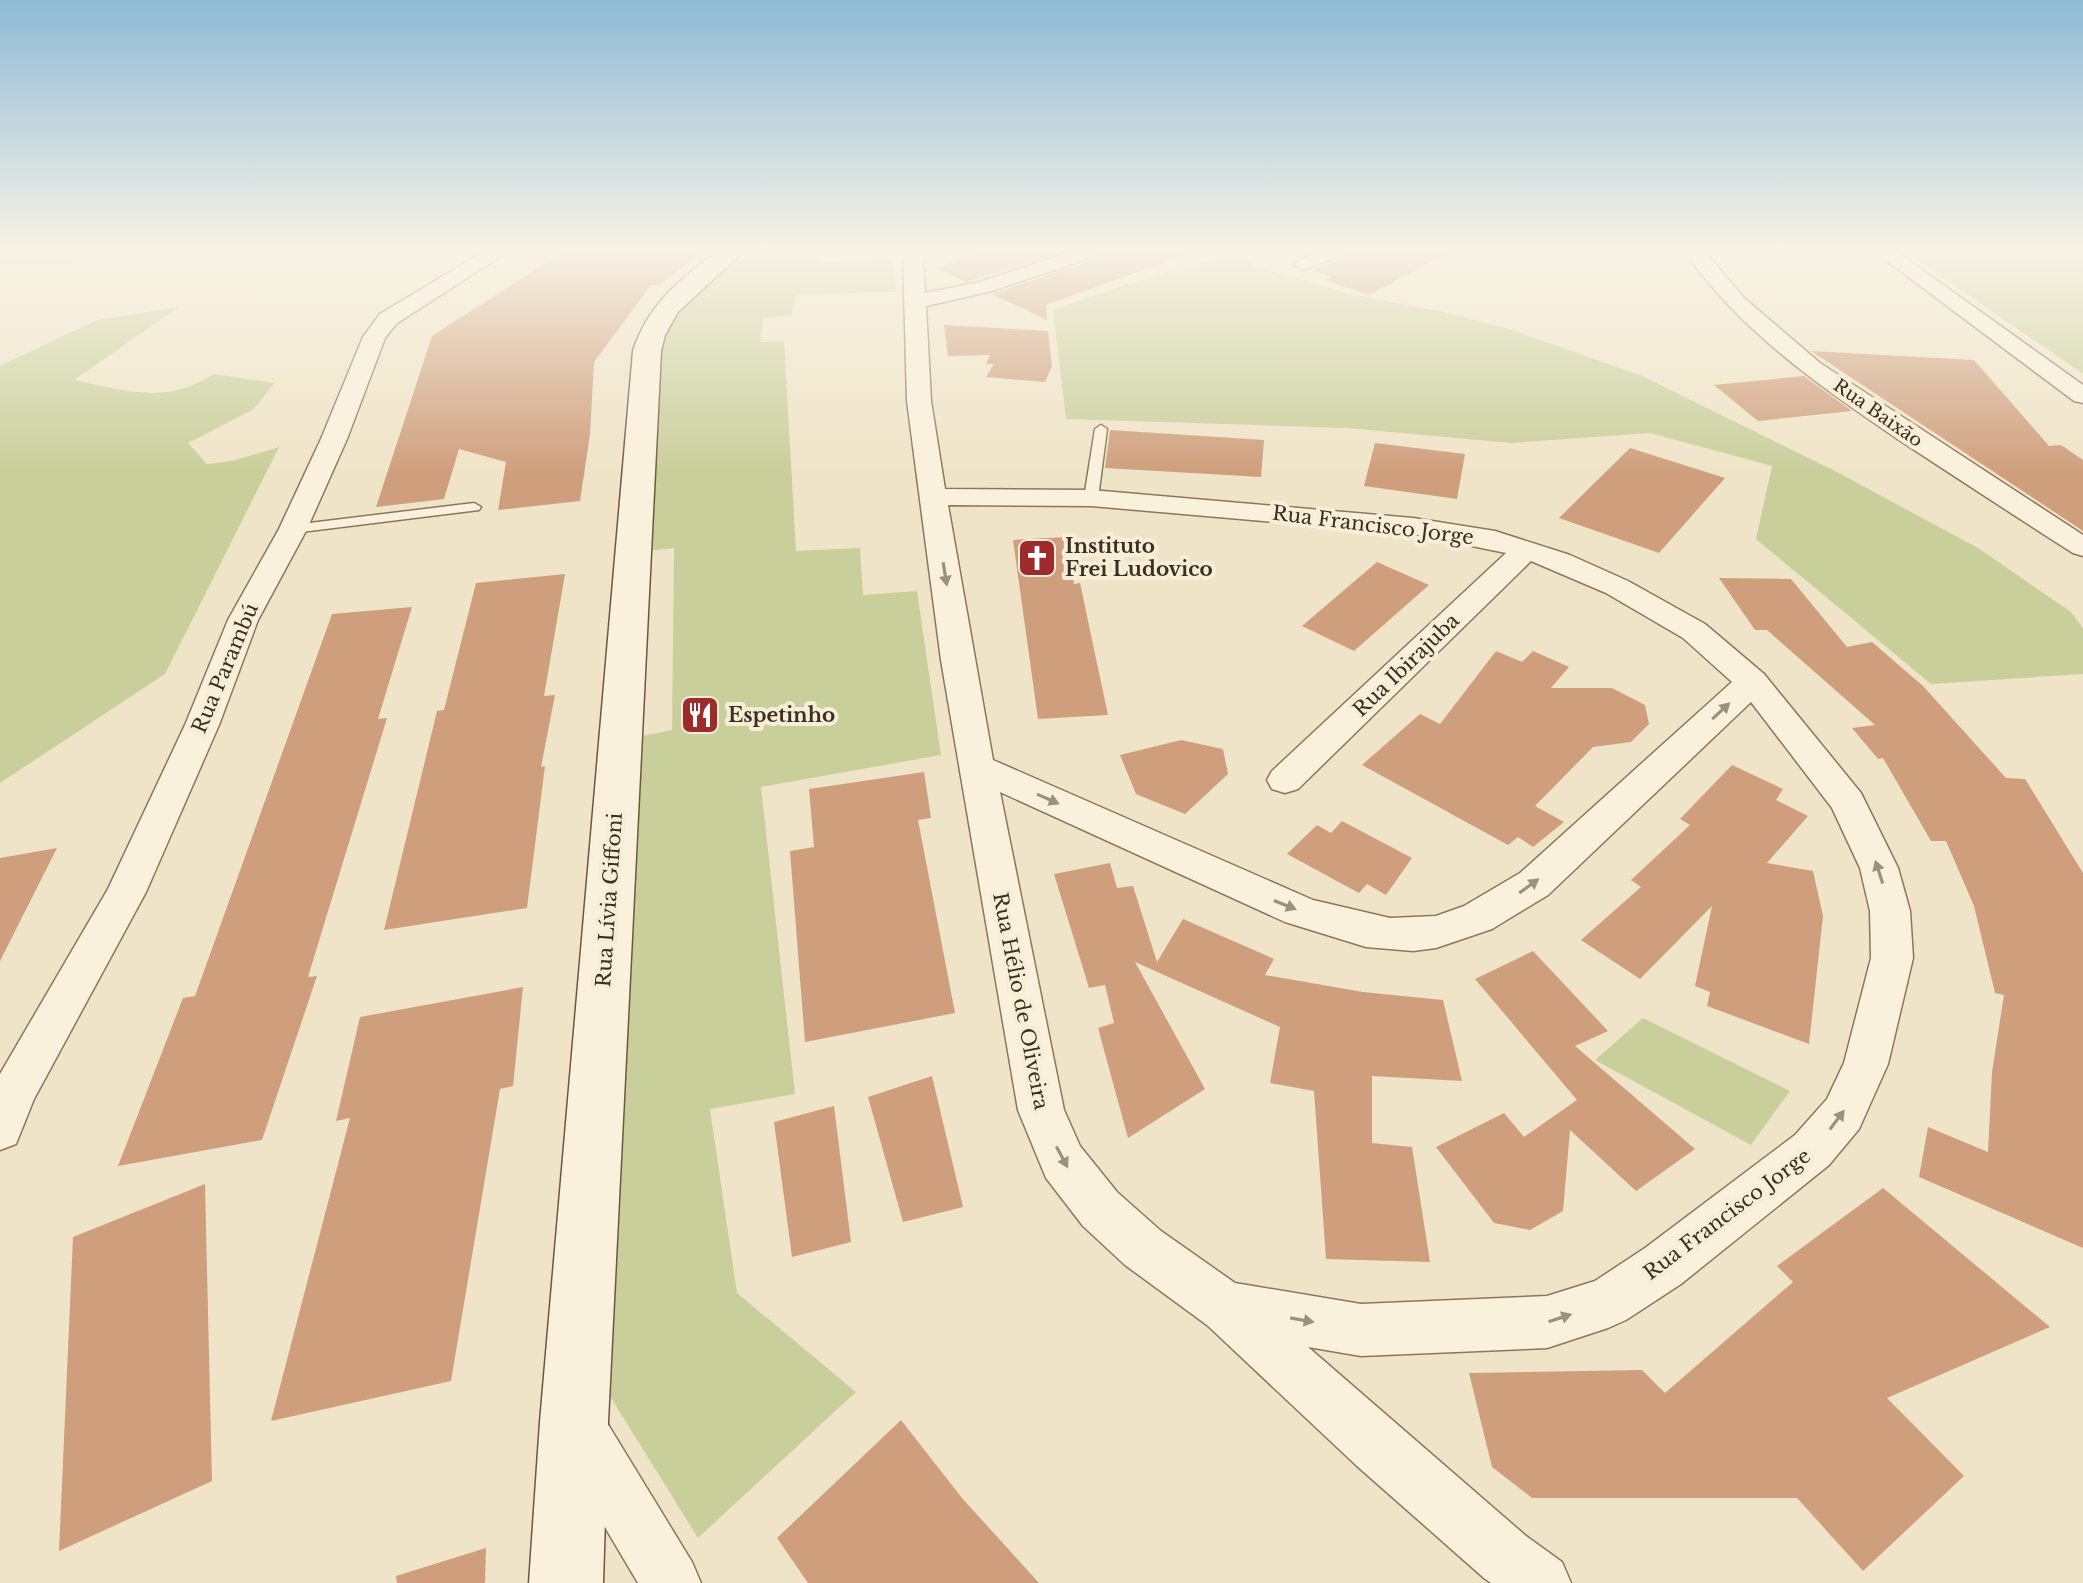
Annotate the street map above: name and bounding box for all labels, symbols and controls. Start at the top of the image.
street label: Rua Baixão [1829,374,1927,452]
street label: Rua Francisco Jorge [1271,501,1475,549]
place label: Instituto Frei Ludovico [1065,534,1213,581]
church icon: Instituto Frei Ludovico [1016,537,1058,579]
one-way arrow [939,562,952,587]
street label: Rua Parambú [187,599,263,737]
street label: Rua Ibirajuba [1348,608,1465,722]
restaurant icon: Espetinho [679,694,721,736]
one-way arrow [1711,702,1730,720]
place label: Espetinho [728,703,835,727]
one-way arrow [1036,793,1059,806]
street label: Rua Lívia Giffoni [591,812,627,988]
one-way arrow [1873,860,1885,884]
one-way arrow [1518,878,1540,894]
street label: Rua Hélio de Oliveira [988,890,1054,1112]
one-way arrow [1273,899,1297,912]
one-way arrow [1828,1110,1844,1130]
street label: Rua Francisco Jorge [1639,1143,1815,1285]
one-way arrow [1056,1145,1069,1168]
one-way arrow [1548,1311,1572,1323]
one-way arrow [1289,1314,1314,1326]

